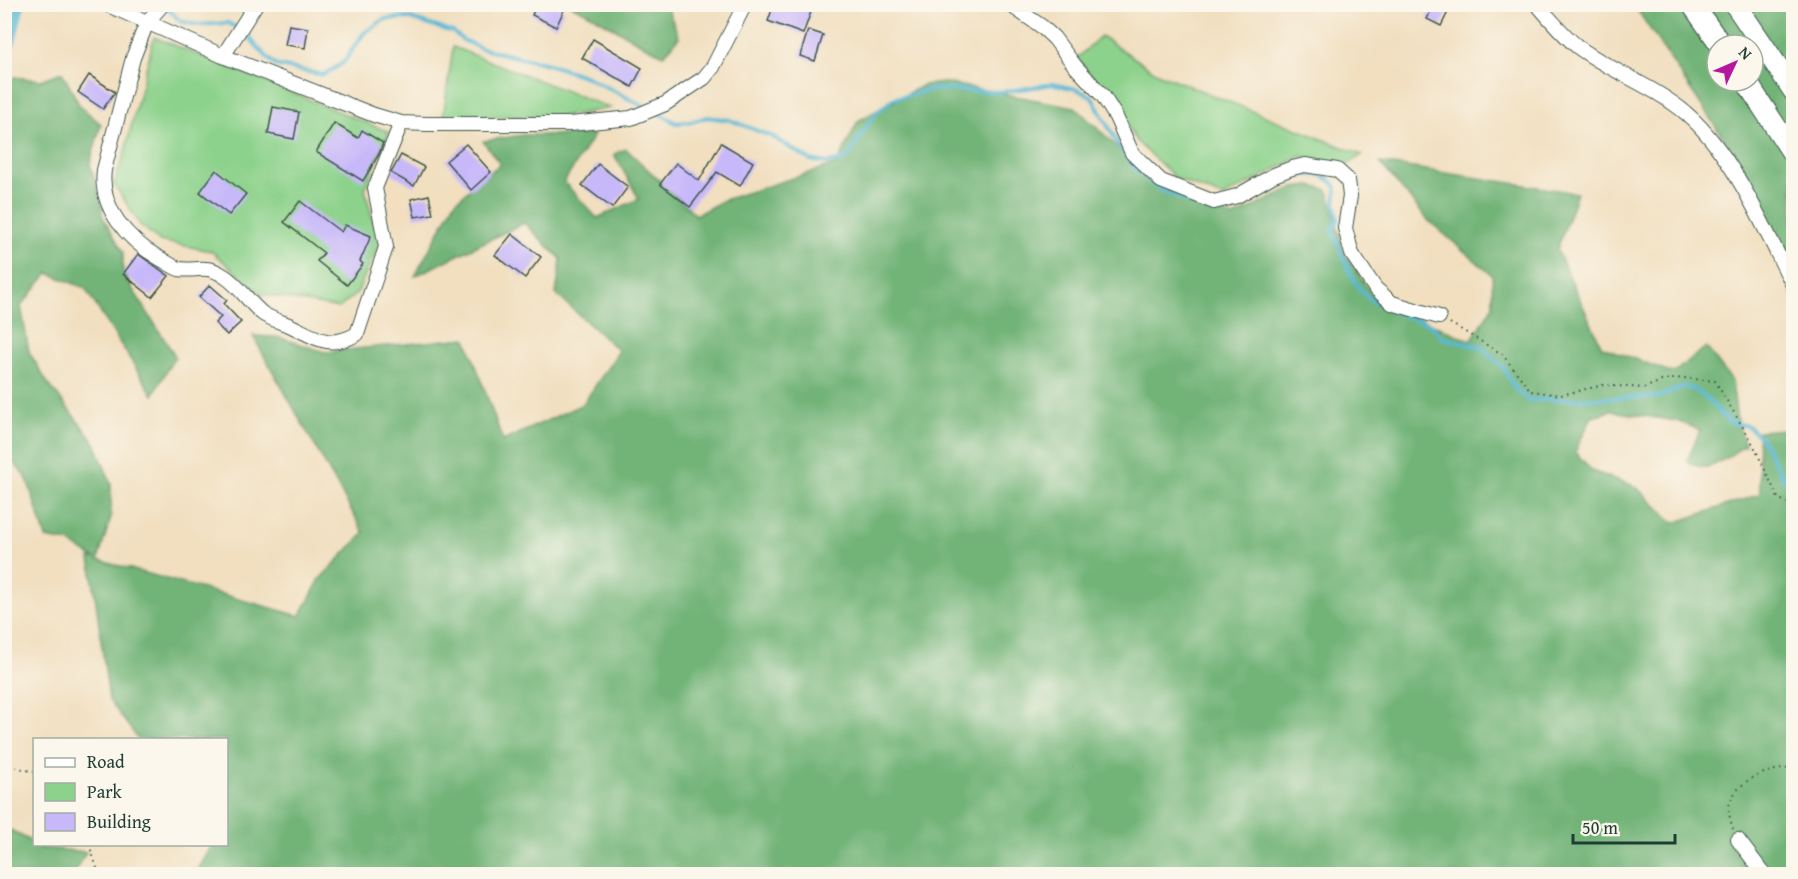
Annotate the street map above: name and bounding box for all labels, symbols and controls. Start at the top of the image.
north arrow [1705,33,1765,93]
text: N [1733,40,1758,65]
legend [33,738,228,846]
text: Road [87,748,125,775]
text: Park [87,778,123,805]
scale bar [1573,807,1675,845]
text: Building [87,808,151,835]
text: 50 m [1582,814,1618,841]

